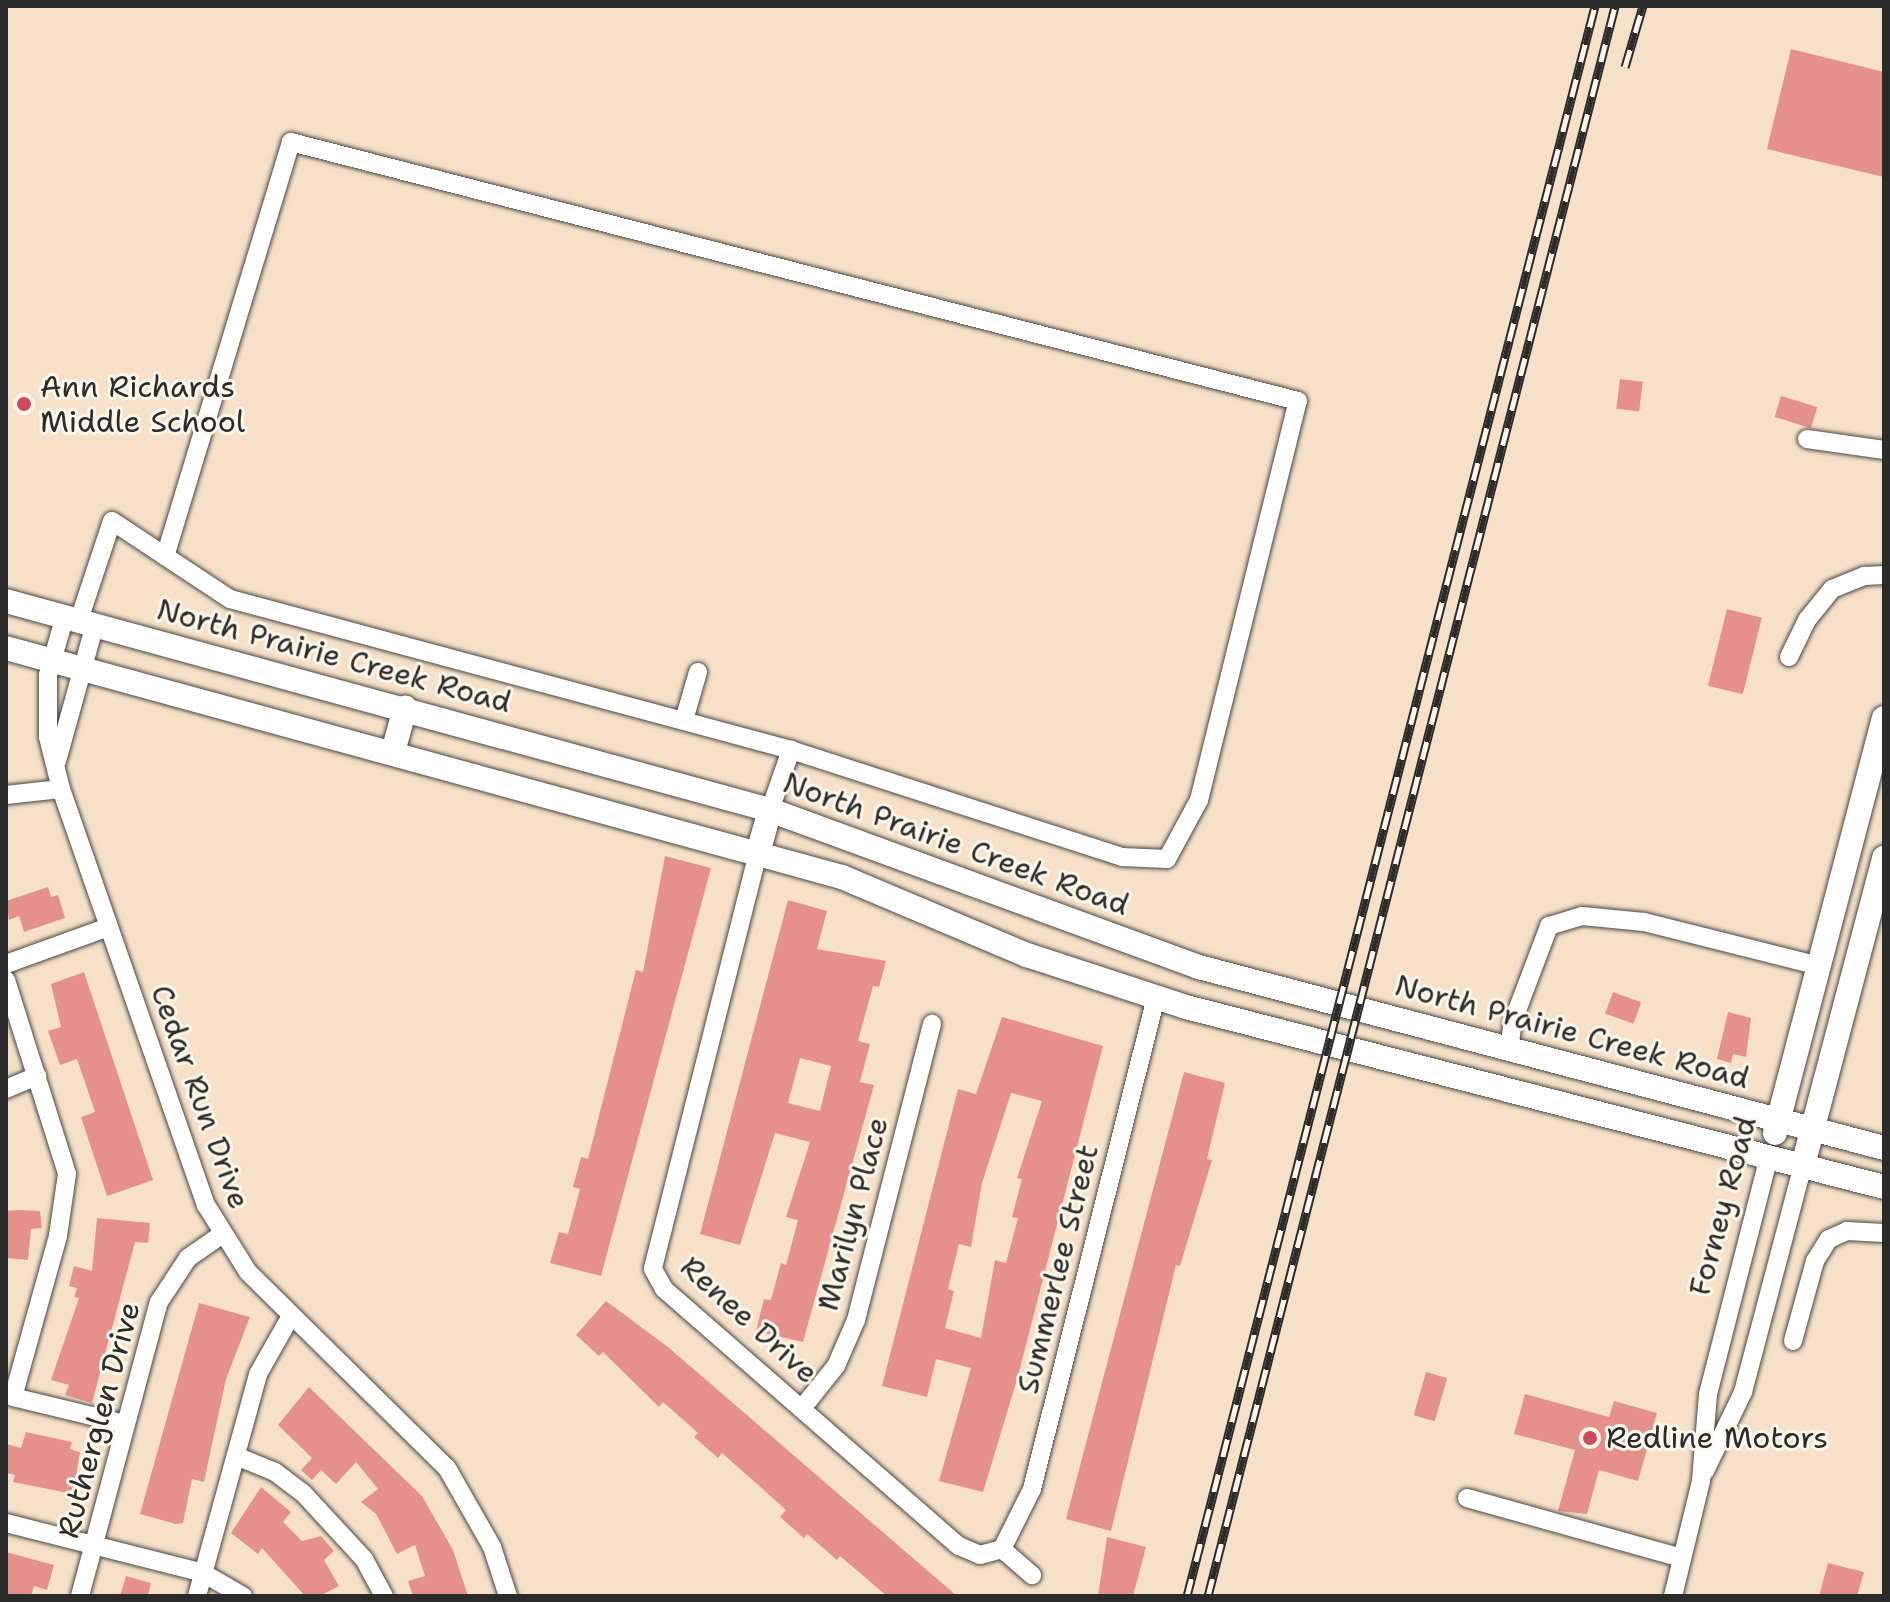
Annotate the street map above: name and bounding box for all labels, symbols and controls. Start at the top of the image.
place label: Ann Richards Middle School [40,369,245,440]
marker: Ann Richards Middle School [15,395,33,413]
street label: North Prairie Creek Road [153,591,515,721]
street label: North Prairie Creek Road [778,765,1134,923]
street label: North Prairie Creek Road [1391,967,1753,1097]
street label: Cedar Run Drive [143,980,257,1214]
street label: Forney Road [1682,1112,1764,1300]
street label: Marilyn Place [810,1113,896,1315]
street label: Summerlee Street [1010,1141,1106,1397]
street label: Renee Drive [673,1249,825,1391]
street label: Rutherglen Drive [50,1298,148,1542]
place label: Redline Motors [1606,1420,1828,1456]
marker: Redline Motors [1581,1429,1599,1447]

